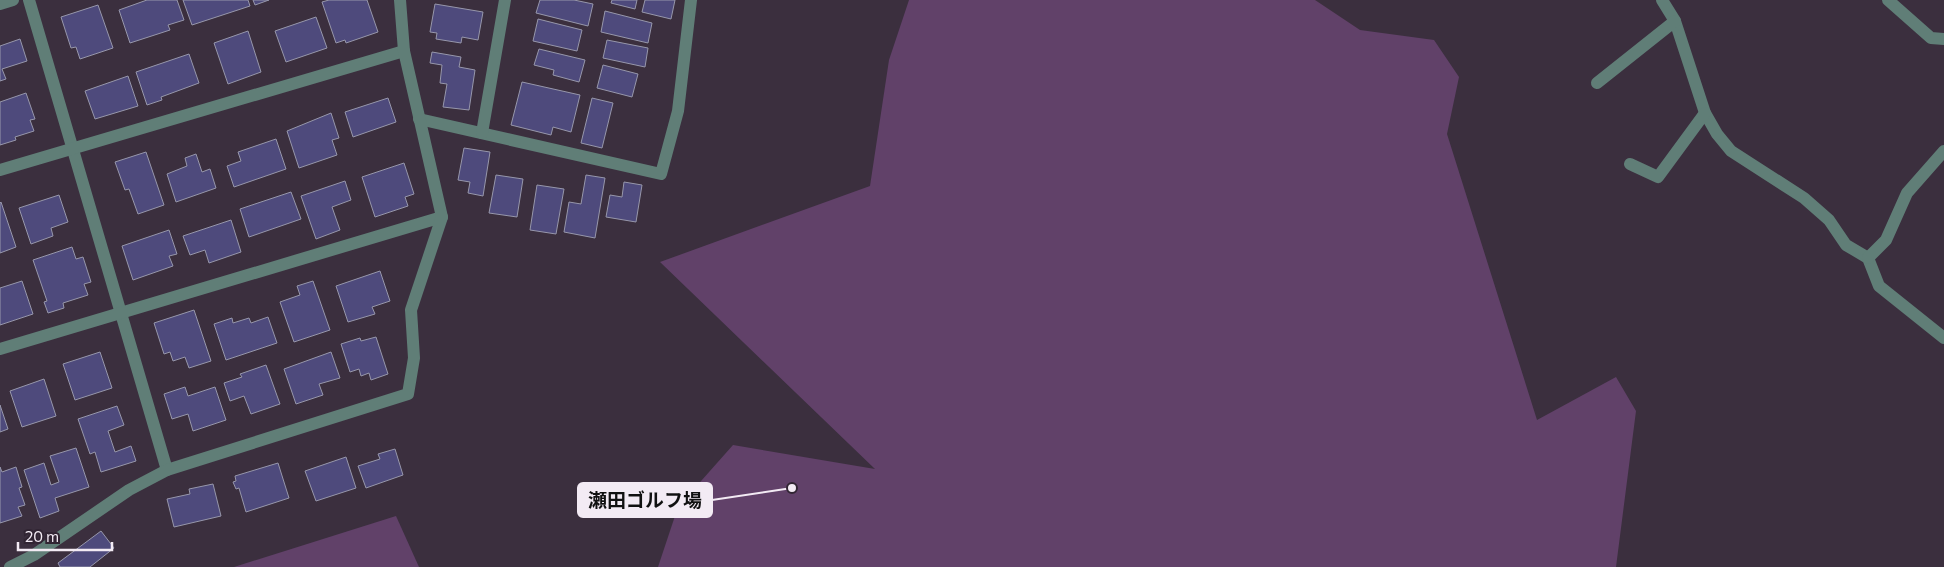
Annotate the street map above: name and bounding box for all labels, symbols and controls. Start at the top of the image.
callout: 瀬田ゴルフ場 [578,483,712,517]
text: 瀬田ゴルフ場 [588,488,702,511]
scale bar [18,520,111,552]
text: 20 m [25,527,59,545]

